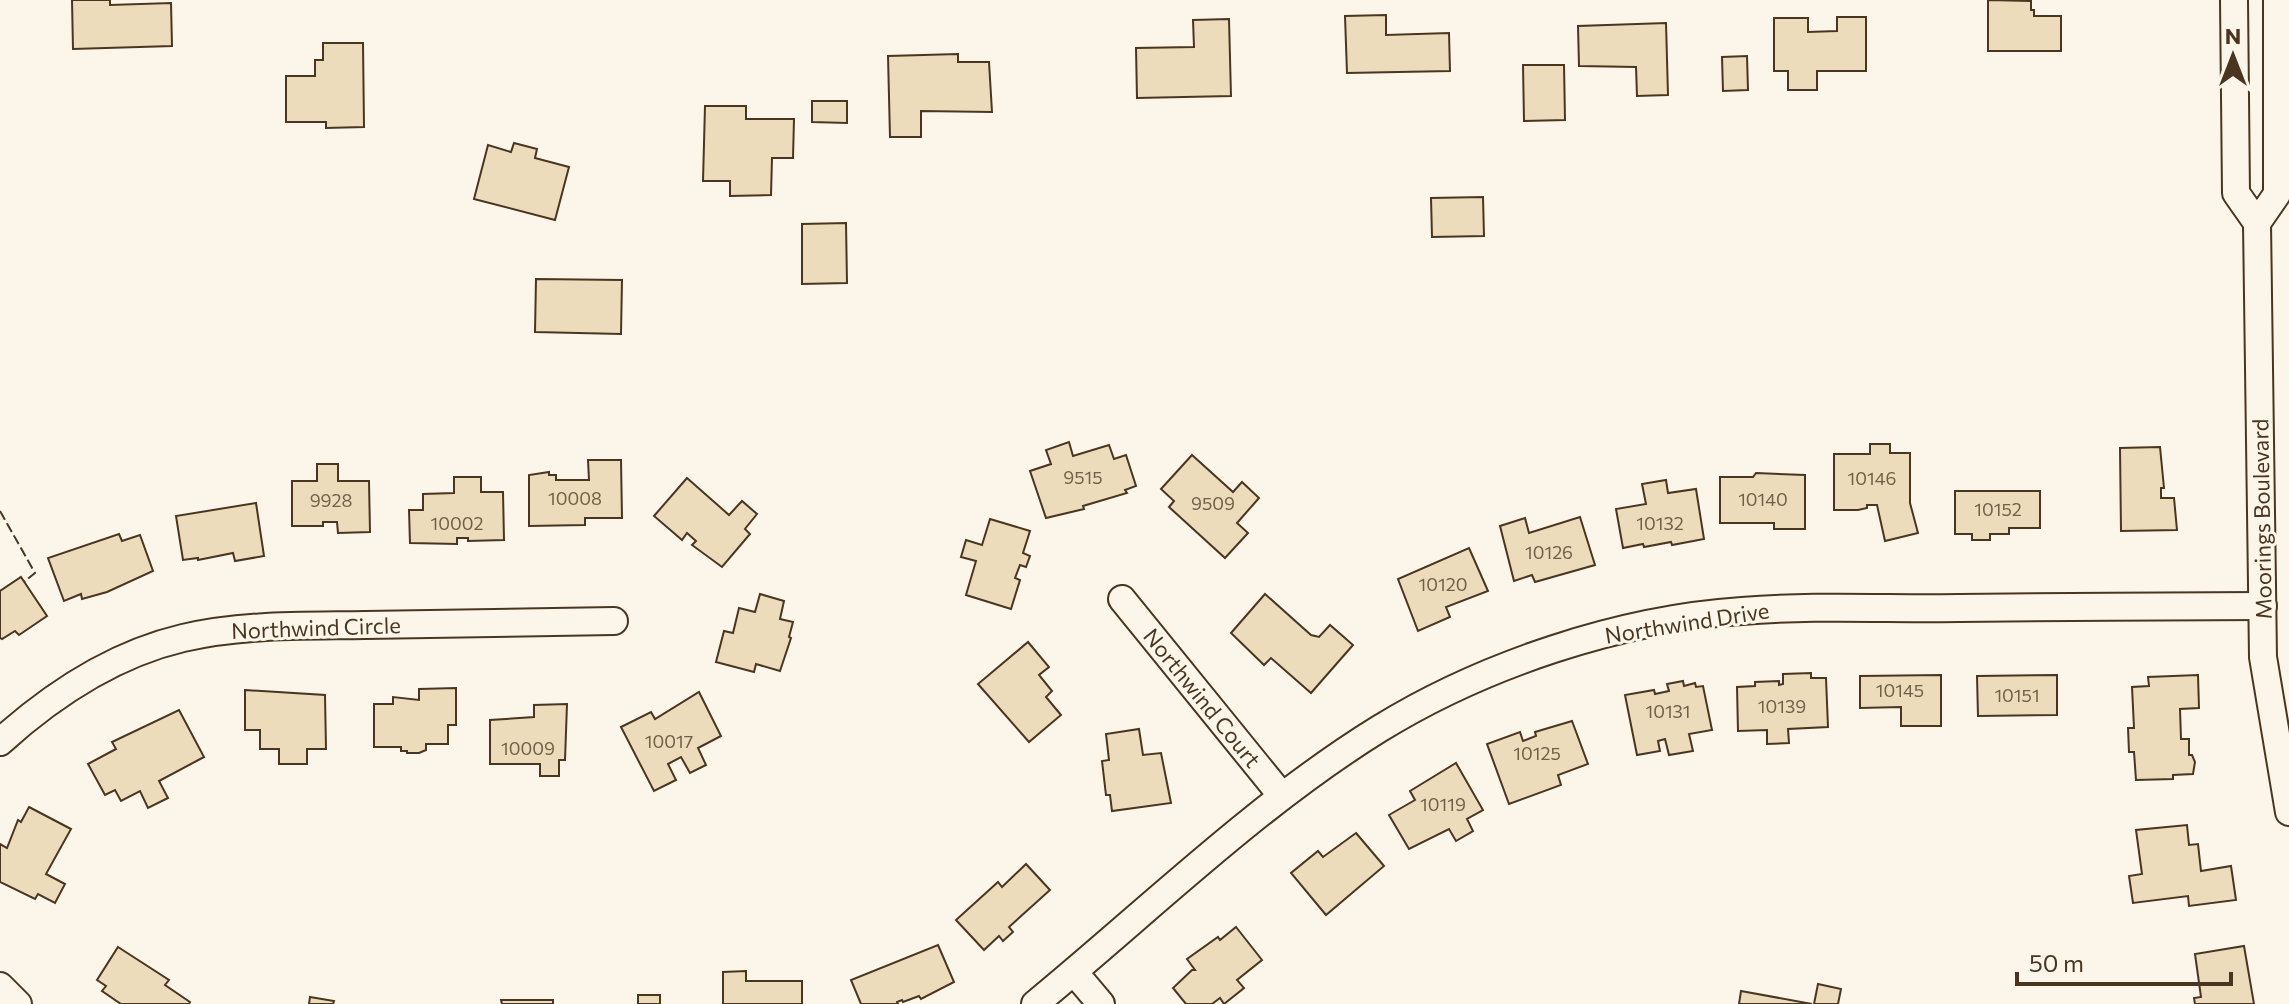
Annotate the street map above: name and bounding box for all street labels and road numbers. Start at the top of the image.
street label: Moorings Boulevard [2246,418,2277,620]
street label: Northwind Drive [1603,596,1771,649]
street label: Northwind Circle [231,611,401,644]
street label: Northwind Court [1138,623,1267,773]

